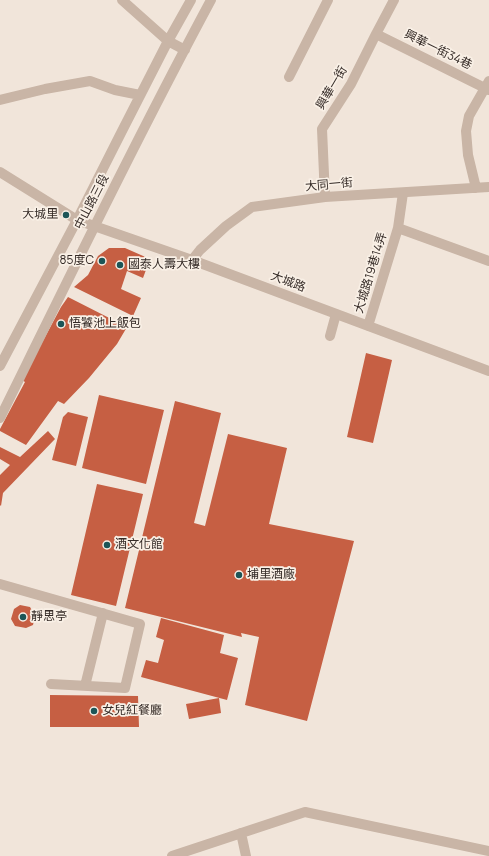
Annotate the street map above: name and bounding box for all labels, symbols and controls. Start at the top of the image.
street label: 興華一街34巷 [402,27,474,73]
street label: 興華一街 [313,64,351,112]
street label: 中山路三段 [72,172,112,232]
street label: 大同一街 [304,176,354,194]
place label: 大城里 [22,208,58,222]
marker: 大城里 [61,210,71,220]
street label: 大城路19巷14弄 [352,231,390,315]
place label: 85度C [60,254,94,268]
marker: 85度C [97,256,107,266]
place label: 國泰人壽大樓 [128,258,200,272]
marker: 國泰人壽大樓 [115,260,125,270]
street label: 大城路 [269,269,307,295]
place label: 悟饕池上飯包 [69,317,141,331]
marker: 悟饕池上飯包 [56,319,66,329]
place label: 酒文化館 [115,538,163,552]
marker: 酒文化館 [102,540,112,550]
place label: 埔里酒廠 [247,568,295,582]
marker: 埔里酒廠 [234,570,244,580]
place label: 靜思亭 [31,610,67,624]
marker: 靜思亭 [18,612,28,622]
place label: 女兒紅餐廳 [102,704,162,718]
marker: 女兒紅餐廳 [89,706,99,716]

